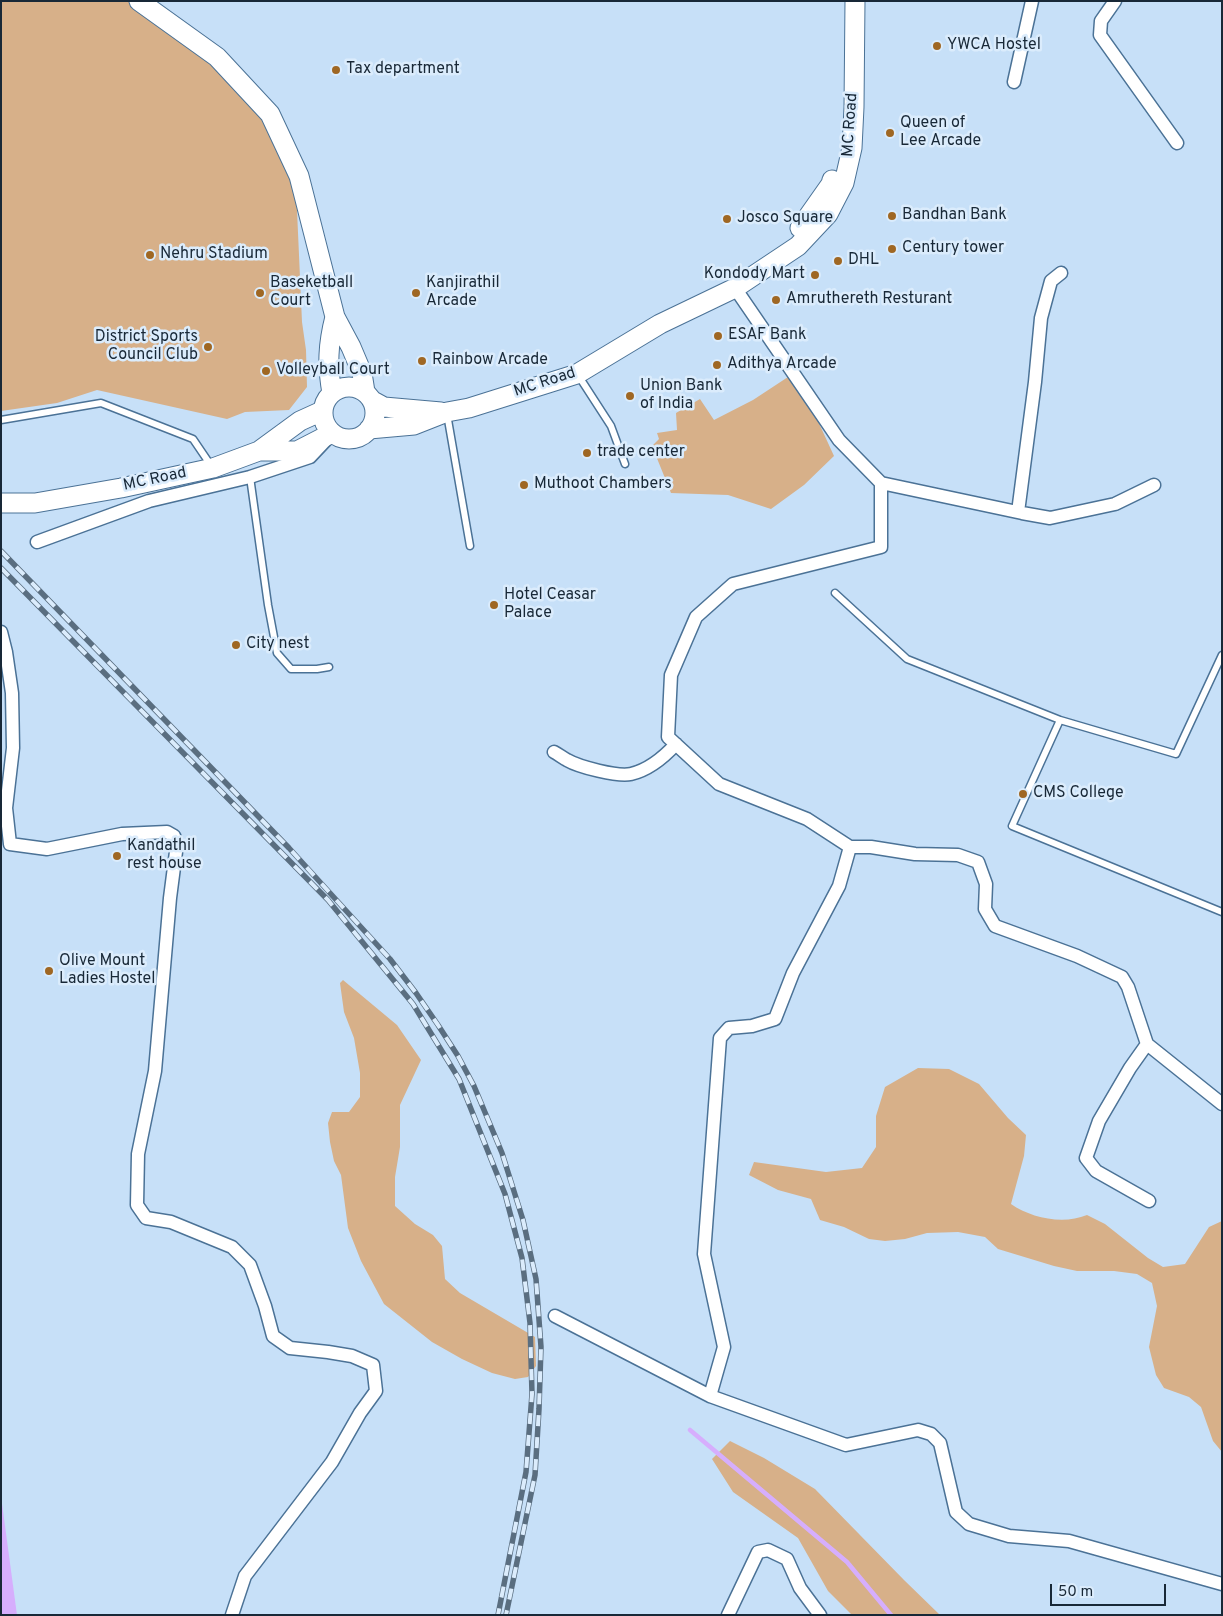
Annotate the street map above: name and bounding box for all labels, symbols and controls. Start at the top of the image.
place label: YWCA Hostel [947,36,1041,56]
marker: YWCA Hostel [931,40,943,52]
place label: Tax department [346,60,460,80]
marker: Tax department [330,64,342,76]
street label: MC Road [839,92,863,158]
place label: Queen of Lee Arcade [900,114,981,152]
marker: Queen of Lee Arcade [884,127,896,139]
place label: Bandhan Bank [902,206,1007,226]
place label: Josco Square [737,209,833,229]
marker: Bandhan Bank [886,210,898,222]
marker: Josco Square [721,213,733,225]
place label: Century tower [902,239,1004,259]
marker: Century tower [886,243,898,255]
place label: Nehru Stadium [160,245,268,265]
marker: Nehru Stadium [144,249,156,261]
place label: DHL [848,251,879,271]
marker: DHL [832,255,844,267]
place label: Kondody Mart [704,265,805,285]
marker: Kondody Mart [809,269,821,281]
place label: Baseketball Court [270,274,353,312]
place label: Kanjirathil Arcade [426,274,500,312]
marker: Baseketball Court [254,287,266,299]
marker: Kanjirathil Arcade [410,287,422,299]
place label: Amruthereth Resturant [786,290,952,310]
marker: Amruthereth Resturant [770,294,782,306]
place label: ESAF Bank [728,326,807,346]
place label: District Sports Council Club [95,328,198,366]
marker: ESAF Bank [712,330,724,342]
marker: District Sports Council Club [202,341,214,353]
place label: Rainbow Arcade [432,351,548,371]
marker: Rainbow Arcade [416,355,428,367]
place label: Adithya Arcade [727,355,837,375]
marker: Adithya Arcade [711,359,723,371]
place label: Volleyball Court [276,361,390,381]
street label: MC Road [512,364,578,402]
marker: Volleyball Court [260,365,272,377]
place label: Union Bank of India [640,377,722,415]
marker: Union Bank of India [624,390,636,402]
place label: trade center [597,443,685,463]
marker: trade center [581,447,593,459]
street label: MC Road [122,464,188,496]
place label: Muthoot Chambers [534,475,672,495]
marker: Muthoot Chambers [518,479,530,491]
place label: Hotel Ceasar Palace [504,586,596,624]
marker: Hotel Ceasar Palace [488,599,500,611]
place label: City nest [246,635,309,655]
marker: City nest [230,639,242,651]
place label: CMS College [1033,784,1124,804]
marker: CMS College [1017,788,1029,800]
place label: Kandathil rest house [127,837,202,875]
marker: Kandathil rest house [111,850,123,862]
place label: Olive Mount Ladies Hostel [59,952,155,990]
marker: Olive Mount Ladies Hostel [43,965,55,977]
scale bar [1053,1574,1169,1606]
text: 50 m [1058,1583,1093,1602]

